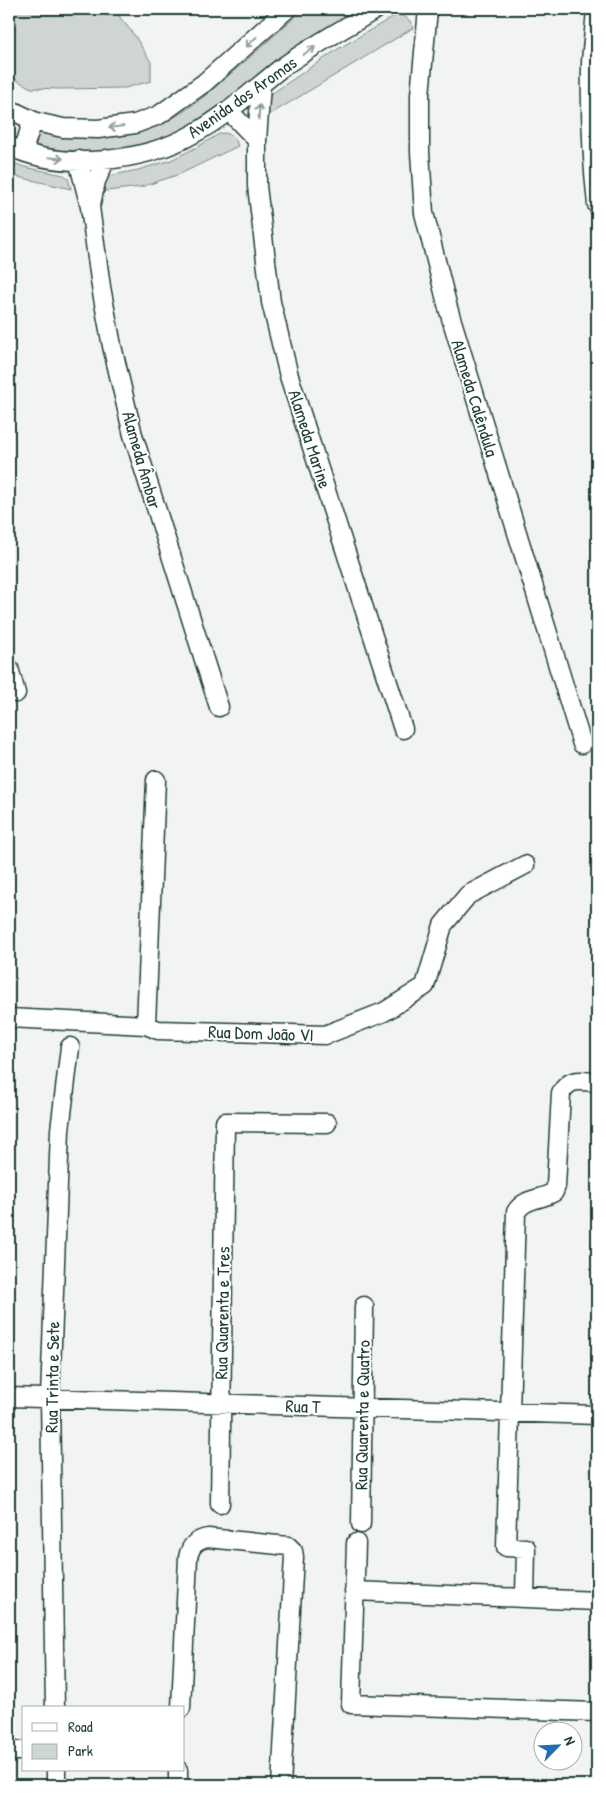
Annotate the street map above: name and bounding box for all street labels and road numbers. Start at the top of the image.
street label: Avenida dos Aromas [182,50,302,144]
street label: Alameda Calêndula [445,336,505,460]
street label: Alameda Marine [282,386,338,492]
street label: Alameda Âmbar [116,408,168,512]
street label: Rua Dom João VI [208,1019,314,1047]
street label: Rua Quarenta e Tres [208,1246,236,1380]
street label: Rua Trinta e Sete [39,1321,65,1433]
street label: Rua Quarenta e Quatro [348,1340,376,1490]
street label: Rua T [285,1393,321,1419]

